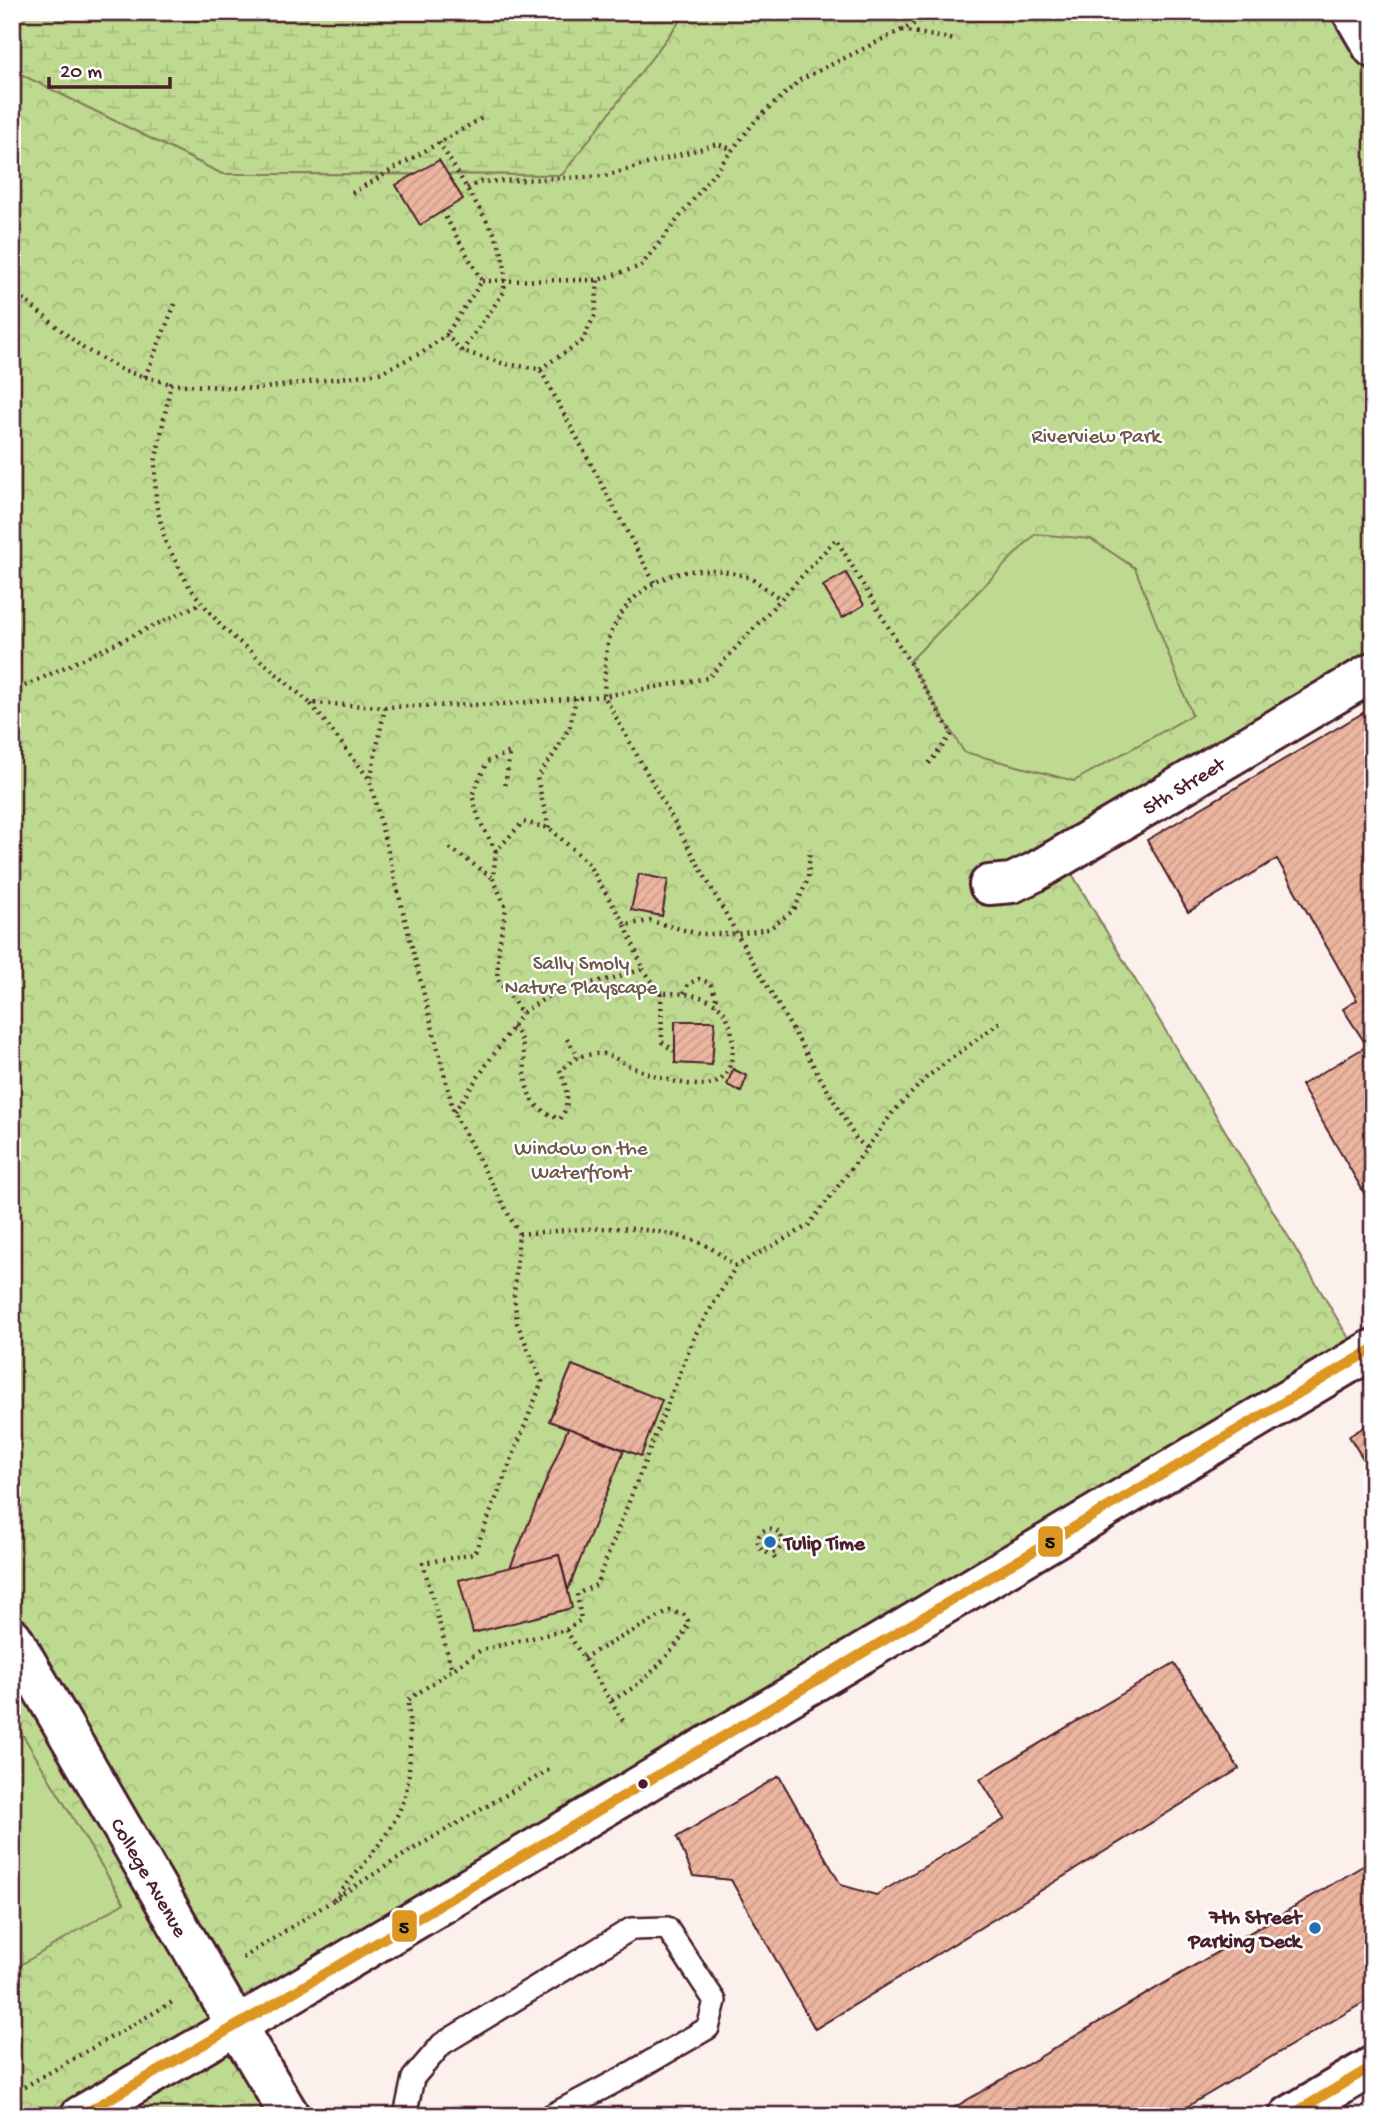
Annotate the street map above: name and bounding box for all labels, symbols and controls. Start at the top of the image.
scale bar [49,46,170,90]
text: 20 m [60,61,102,86]
park label: Riverview Park [1031,426,1163,451]
street label: 5th Street [1139,752,1233,822]
park label: Sally Smoly Nature Playscape [505,953,659,1002]
park label: Window on the Waterfront [514,1138,649,1187]
line badge: 5 [1037,1525,1064,1558]
place label: Tulip Time [782,1533,866,1558]
text: 5 [1045,1533,1055,1556]
marker: Tulip Time [762,1534,778,1550]
unlabelled marker [636,1777,650,1791]
street label: College Avenue [103,1815,192,1944]
place label: 7th Street Parking Deck [1187,1907,1304,1956]
line badge: 5 [391,1909,418,1943]
text: 5 [399,1918,409,1941]
marker: 7th Street Parking Deck [1307,1920,1323,1936]

